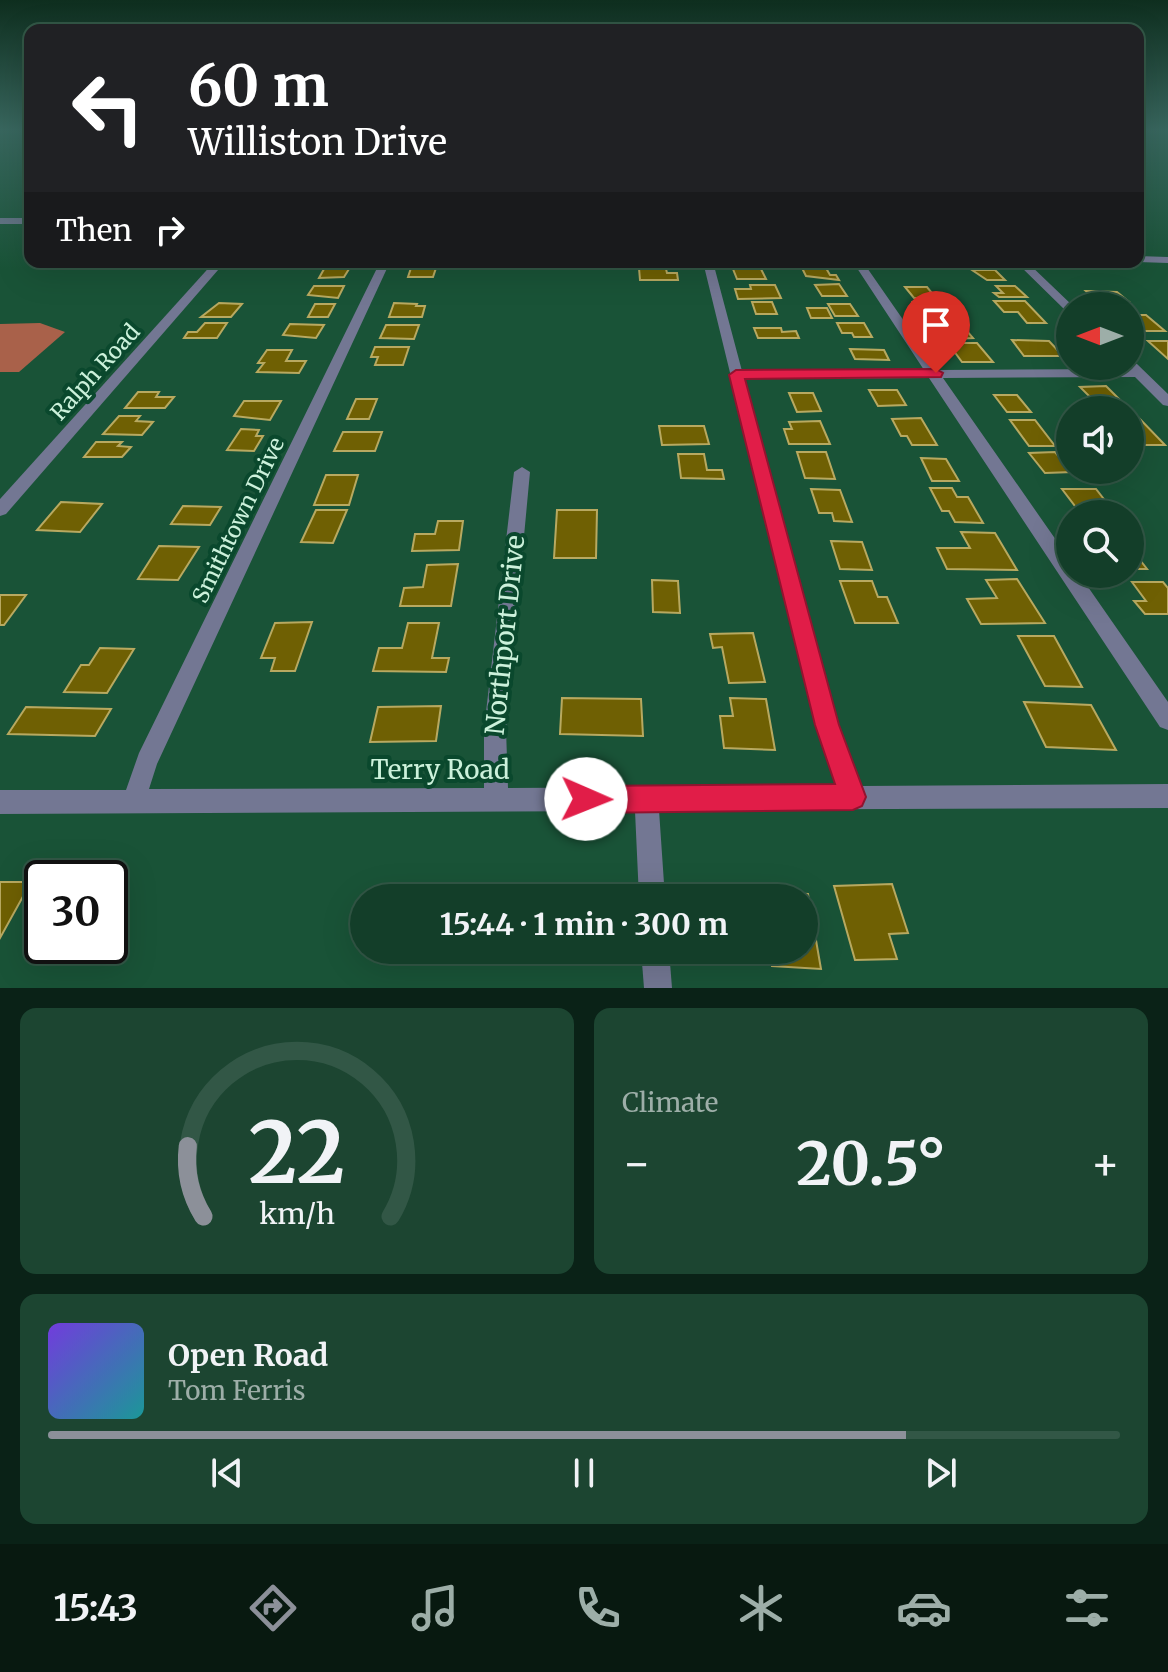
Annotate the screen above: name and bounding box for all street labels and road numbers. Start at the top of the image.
street label: Ralph Road [44,318,146,426]
street label: Smithtown Drive [186,433,290,607]
street label: Northport Drive [478,533,531,736]
street label: Terry Road [370,753,510,786]

